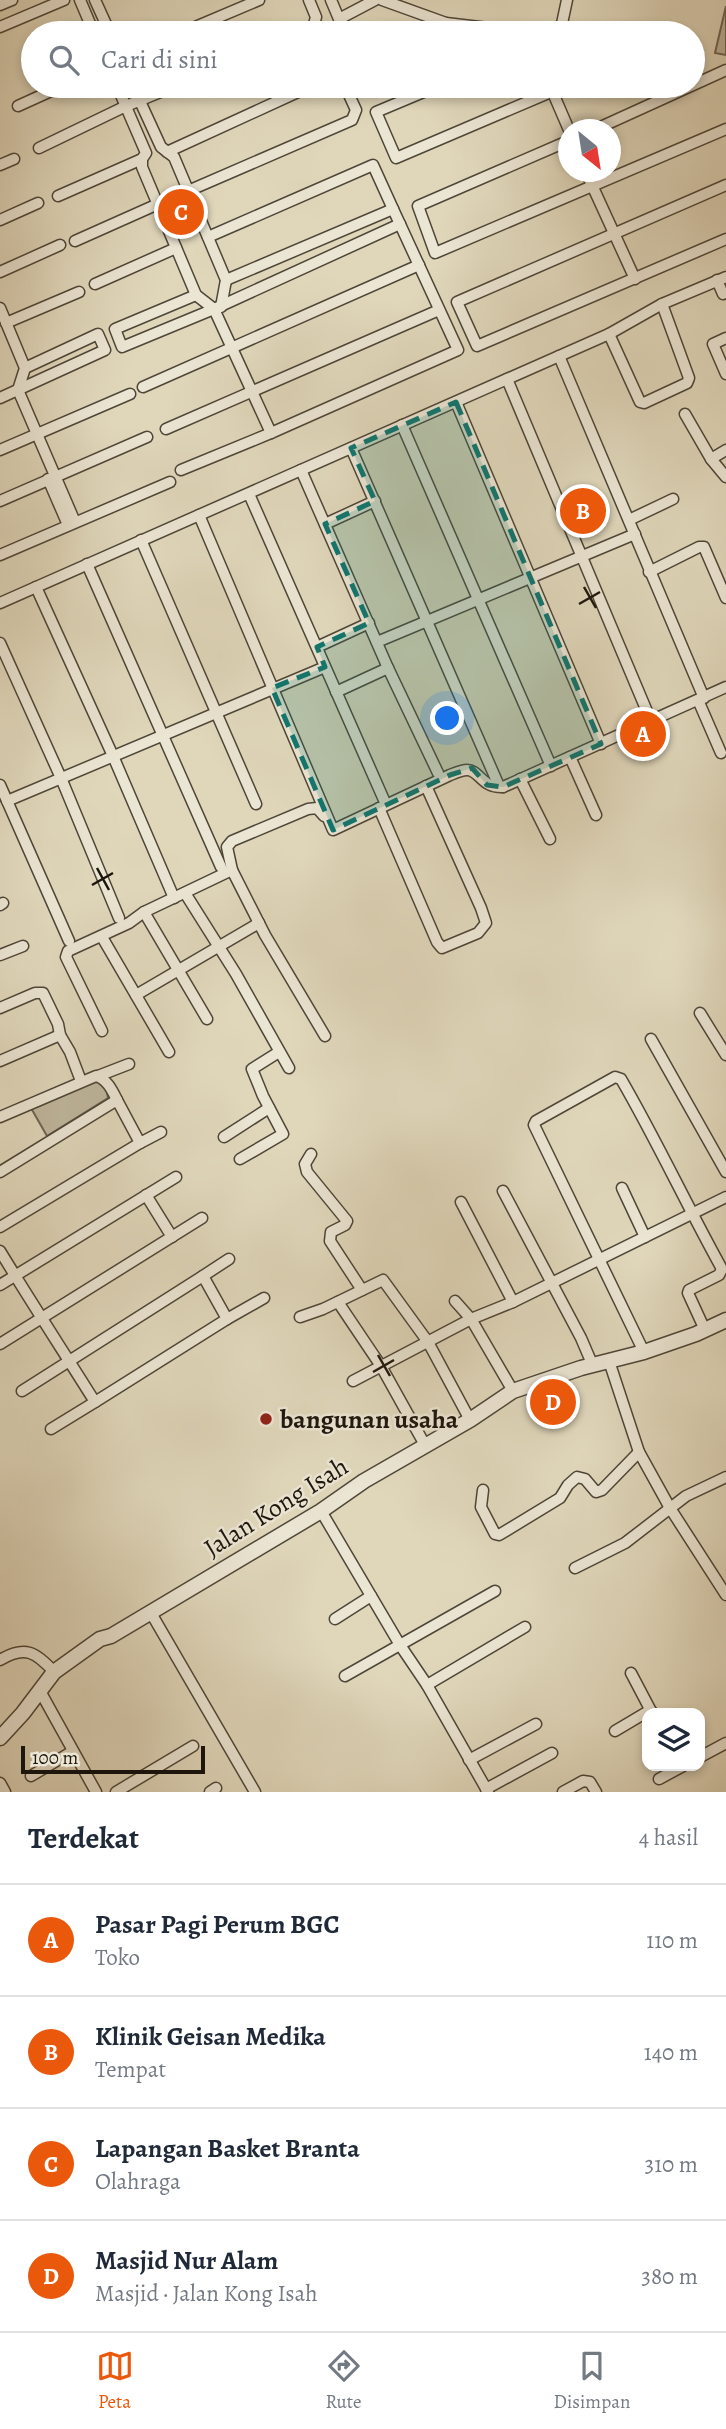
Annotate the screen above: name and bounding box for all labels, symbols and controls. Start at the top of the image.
search box [21,21,705,98]
icon: search [45,41,83,79]
text: Cari di sini [101,42,218,77]
north arrow [558,119,621,182]
pin: C [158,186,204,238]
pin: B [560,485,606,537]
your location [430,701,464,735]
pin: A [620,708,666,760]
pin: D [530,1376,576,1428]
place label: bangunan usaha [279,1402,459,1437]
marker: bangunan usaha [258,1411,274,1427]
street label: Jalan Kong Isah [197,1449,355,1565]
map controls [642,1708,705,1771]
button: layers [642,1708,705,1771]
scale bar [21,1743,205,1775]
text: 100 m [32,1745,78,1771]
text: Terdekat [28,1818,139,1858]
text: 4 hasil [639,1822,698,1853]
text: Pasar Pagi Perum BGC [95,1907,339,1942]
text: A [44,1925,58,1956]
text: 110 m [646,1925,698,1956]
text: Toko [95,1942,140,1973]
text: Klinik Geisan Medika [95,2019,326,2054]
text: B [44,2037,58,2068]
text: 140 m [644,2037,698,2068]
text: Tempat [95,2054,166,2085]
text: Lapangan Basket Branta [95,2131,360,2166]
text: C [44,2149,58,2180]
text: 310 m [645,2149,698,2180]
text: Olahraga [95,2166,181,2197]
text: Masjid Nur Alam [95,2243,278,2278]
text: D [43,2261,59,2292]
text: 380 m [641,2261,698,2292]
text: Masjid · Jalan Kong Isah [95,2278,317,2309]
tab: Peta [96,2347,134,2415]
tab: Rute [325,2347,363,2415]
tab: Disimpan [554,2347,630,2415]

